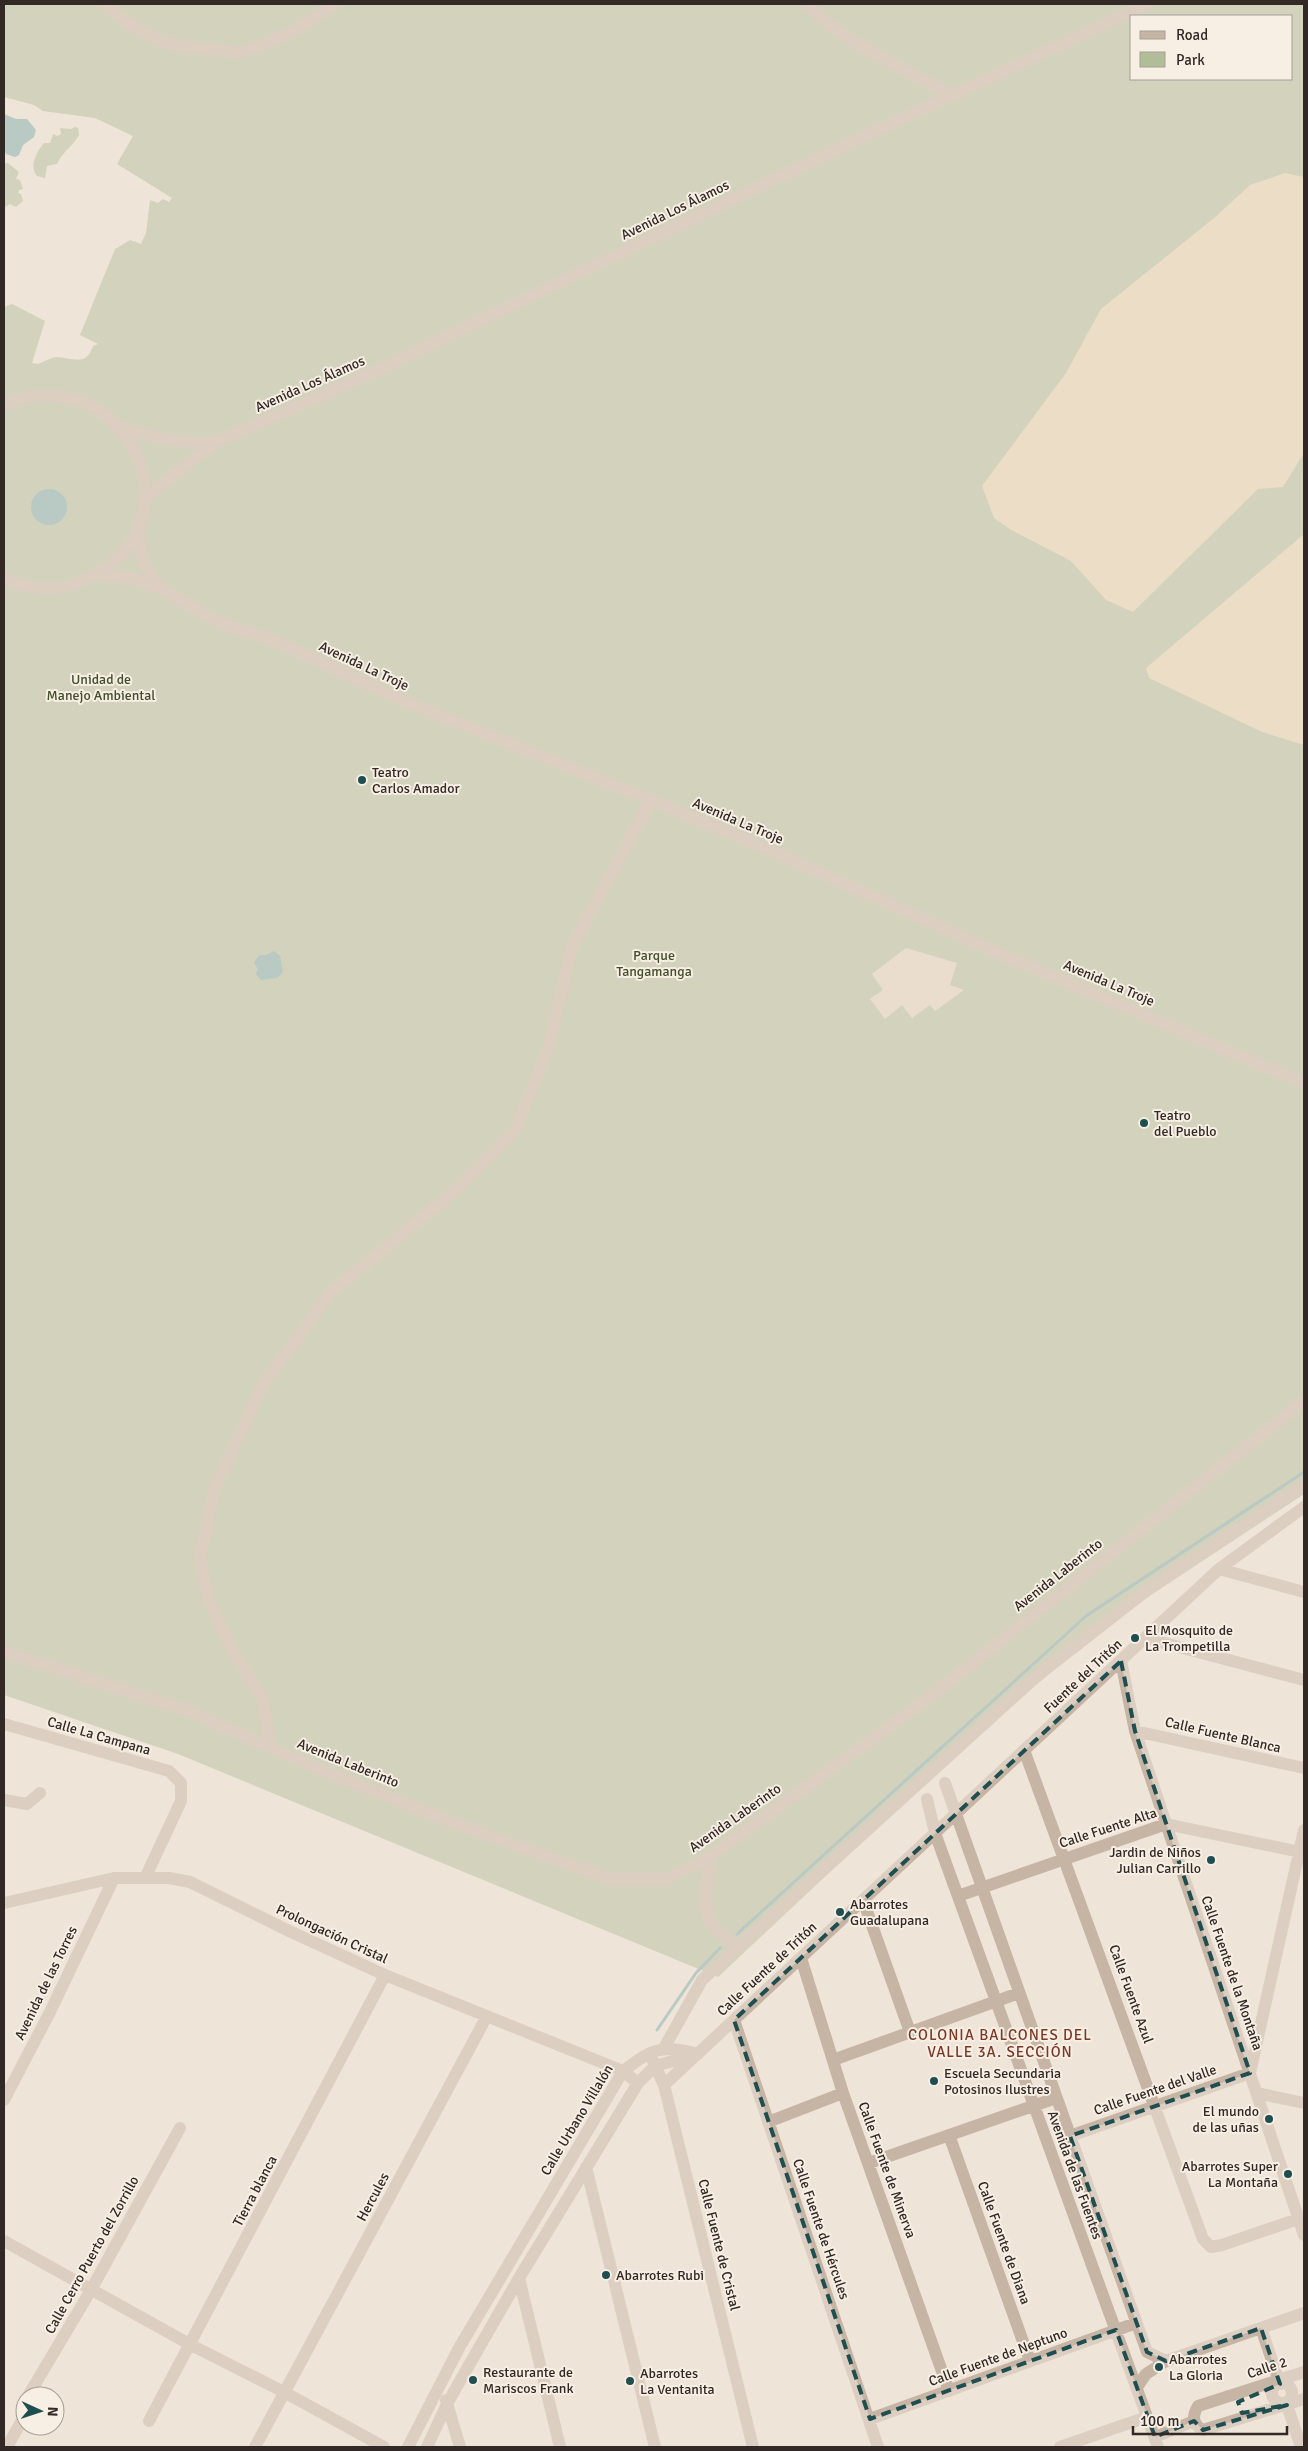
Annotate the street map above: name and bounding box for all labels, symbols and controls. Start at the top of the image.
legend [1130,15,1293,80]
text: Road [1176,26,1208,44]
text: Park [1176,51,1205,69]
street label: Avenida Los Álamos [618,176,732,244]
street label: Avenida Los Álamos [253,352,367,416]
street label: Avenida La Troje [316,638,412,694]
park label: Unidad de Manejo Ambiental [47,671,155,704]
place label: Teatro Carlos Amador [372,764,461,797]
marker: Teatro Carlos Amador [356,774,368,786]
street label: Avenida La Troje [690,794,786,848]
park label: Parque Tangamanga [616,947,692,980]
street label: Avenida La Troje [1061,956,1157,1010]
place label: Teatro del Pueblo [1154,1107,1217,1140]
marker: Teatro del Pueblo [1138,1117,1150,1129]
street label: Avenida Laberinto [1010,1535,1106,1615]
place label: El Mosquito de La Trompetilla [1145,1622,1233,1655]
marker: El Mosquito de La Trompetilla [1129,1632,1141,1644]
street label: Fuente del Tritón [1040,1635,1126,1717]
street label: Calle La Campana [45,1713,153,1759]
street label: Calle Fuente Blanca [1163,1713,1283,1757]
street label: Avenida Laberinto [295,1735,401,1791]
street label: Avenida Laberinto [686,1780,784,1856]
street label: Calle Fuente Alta [1057,1804,1159,1852]
place label: Jardin de Niños Julian Carrillo [1109,1844,1201,1877]
marker: Jardin de Niños Julian Carrillo [1205,1854,1217,1866]
street label: Calle Fuente de la Montaña [1198,1893,1266,2053]
place label: Abarrotes Guadalupana [850,1896,929,1929]
street label: Prolongación Cristal [273,1901,391,1967]
marker: Abarrotes Guadalupana [834,1906,846,1918]
street label: Calle Fuente de Tritón [714,1918,820,2020]
street label: Avenida de las Torres [11,1923,81,2043]
street label: Calle Fuente Azul [1105,1942,1157,2046]
district label: COLONIA BALCONES DEL VALLE 3A. SECCIÓN [908,2026,1092,2061]
street label: Calle Urbano Villalón [537,2061,617,2179]
street label: Calle Fuente del Valle [1091,2061,1219,2119]
place label: Escuela Secundaria Potosinos Ilustres [944,2065,1061,2098]
marker: Escuela Secundaria Potosinos Ilustres [928,2075,940,2087]
street label: Calle Fuente de Minerva [854,2100,920,2240]
place label: El mundo de las uñas [1193,2103,1259,2136]
street label: Avenida de las Fuentes [1044,2108,1106,2242]
marker: El mundo de las uñas [1263,2113,1275,2125]
street label: Tierra blanca [229,2153,281,2229]
street label: Calle Fuente de Hércules [789,2156,853,2302]
place label: Abarrotes Super La Montaña [1182,2158,1279,2191]
marker: Abarrotes Super La Montaña [1282,2168,1294,2180]
street label: Hercules [353,2170,393,2224]
street label: Calle Cerro Puerto del Zorrillo [41,2173,143,2337]
street label: Calle Fuente de Cristal [694,2177,744,2313]
street label: Calle Fuente de Diana [974,2179,1034,2307]
place label: Abarrotes Rubi [616,2267,704,2284]
marker: Abarrotes Rubi [600,2269,612,2281]
street label: Calle Fuente de Neptuno [926,2324,1070,2390]
place label: Abarrotes La Gloria [1169,2351,1227,2384]
street label: Calle 2 [1245,2354,1289,2382]
marker: Abarrotes La Gloria [1153,2361,1165,2373]
place label: Restaurante de Mariscos Frank [483,2364,574,2397]
place label: Abarrotes La Ventanita [640,2365,715,2398]
marker: Restaurante de Mariscos Frank [467,2374,479,2386]
marker: Abarrotes La Ventanita [624,2375,636,2387]
north arrow [15,2386,65,2436]
scale bar [1133,2404,1287,2436]
text: N [44,2406,61,2417]
text: 100 m [1140,2412,1180,2430]

